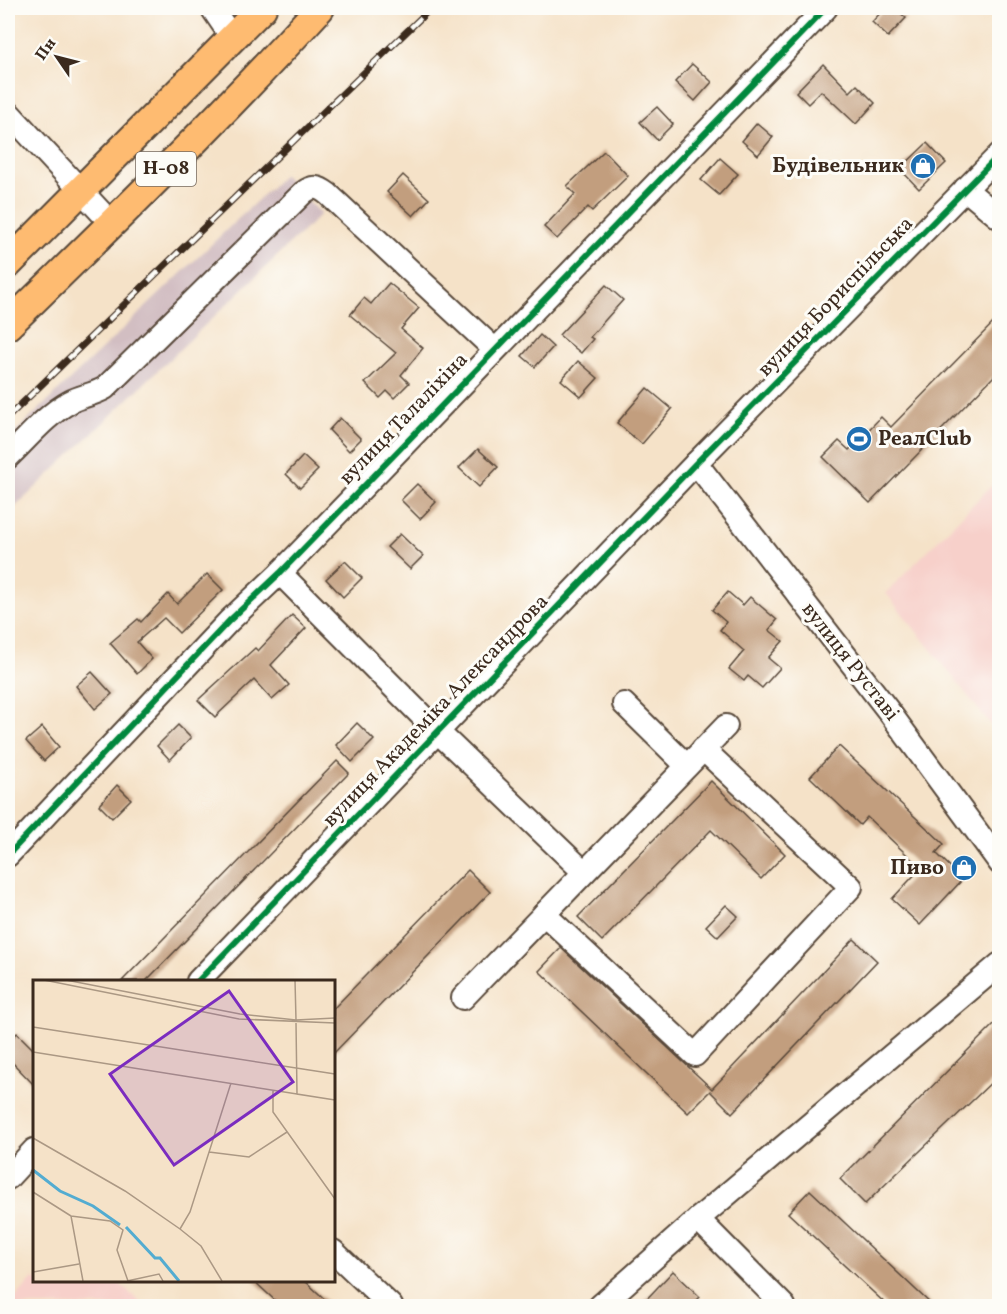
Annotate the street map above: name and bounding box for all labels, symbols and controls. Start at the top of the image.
north arrow [27,27,87,87]
text: Пн [31,34,62,65]
shop icon: Будівельник [908,151,938,181]
road number: Н-08 [136,152,196,186]
place label: Будівельник [772,152,904,181]
street label: вулиця Бориспільська [752,210,920,384]
street label: вулиця Талаліхіна [333,346,475,492]
sports icon: РеалClub [844,424,874,454]
place label: РеалClub [878,425,972,454]
street label: вулиця Академіка Александрова [317,588,555,834]
street label: вулиця Руставі [794,596,906,728]
shop icon: Пиво [949,853,979,883]
place label: Пиво [890,854,944,883]
inset map [33,980,334,1281]

